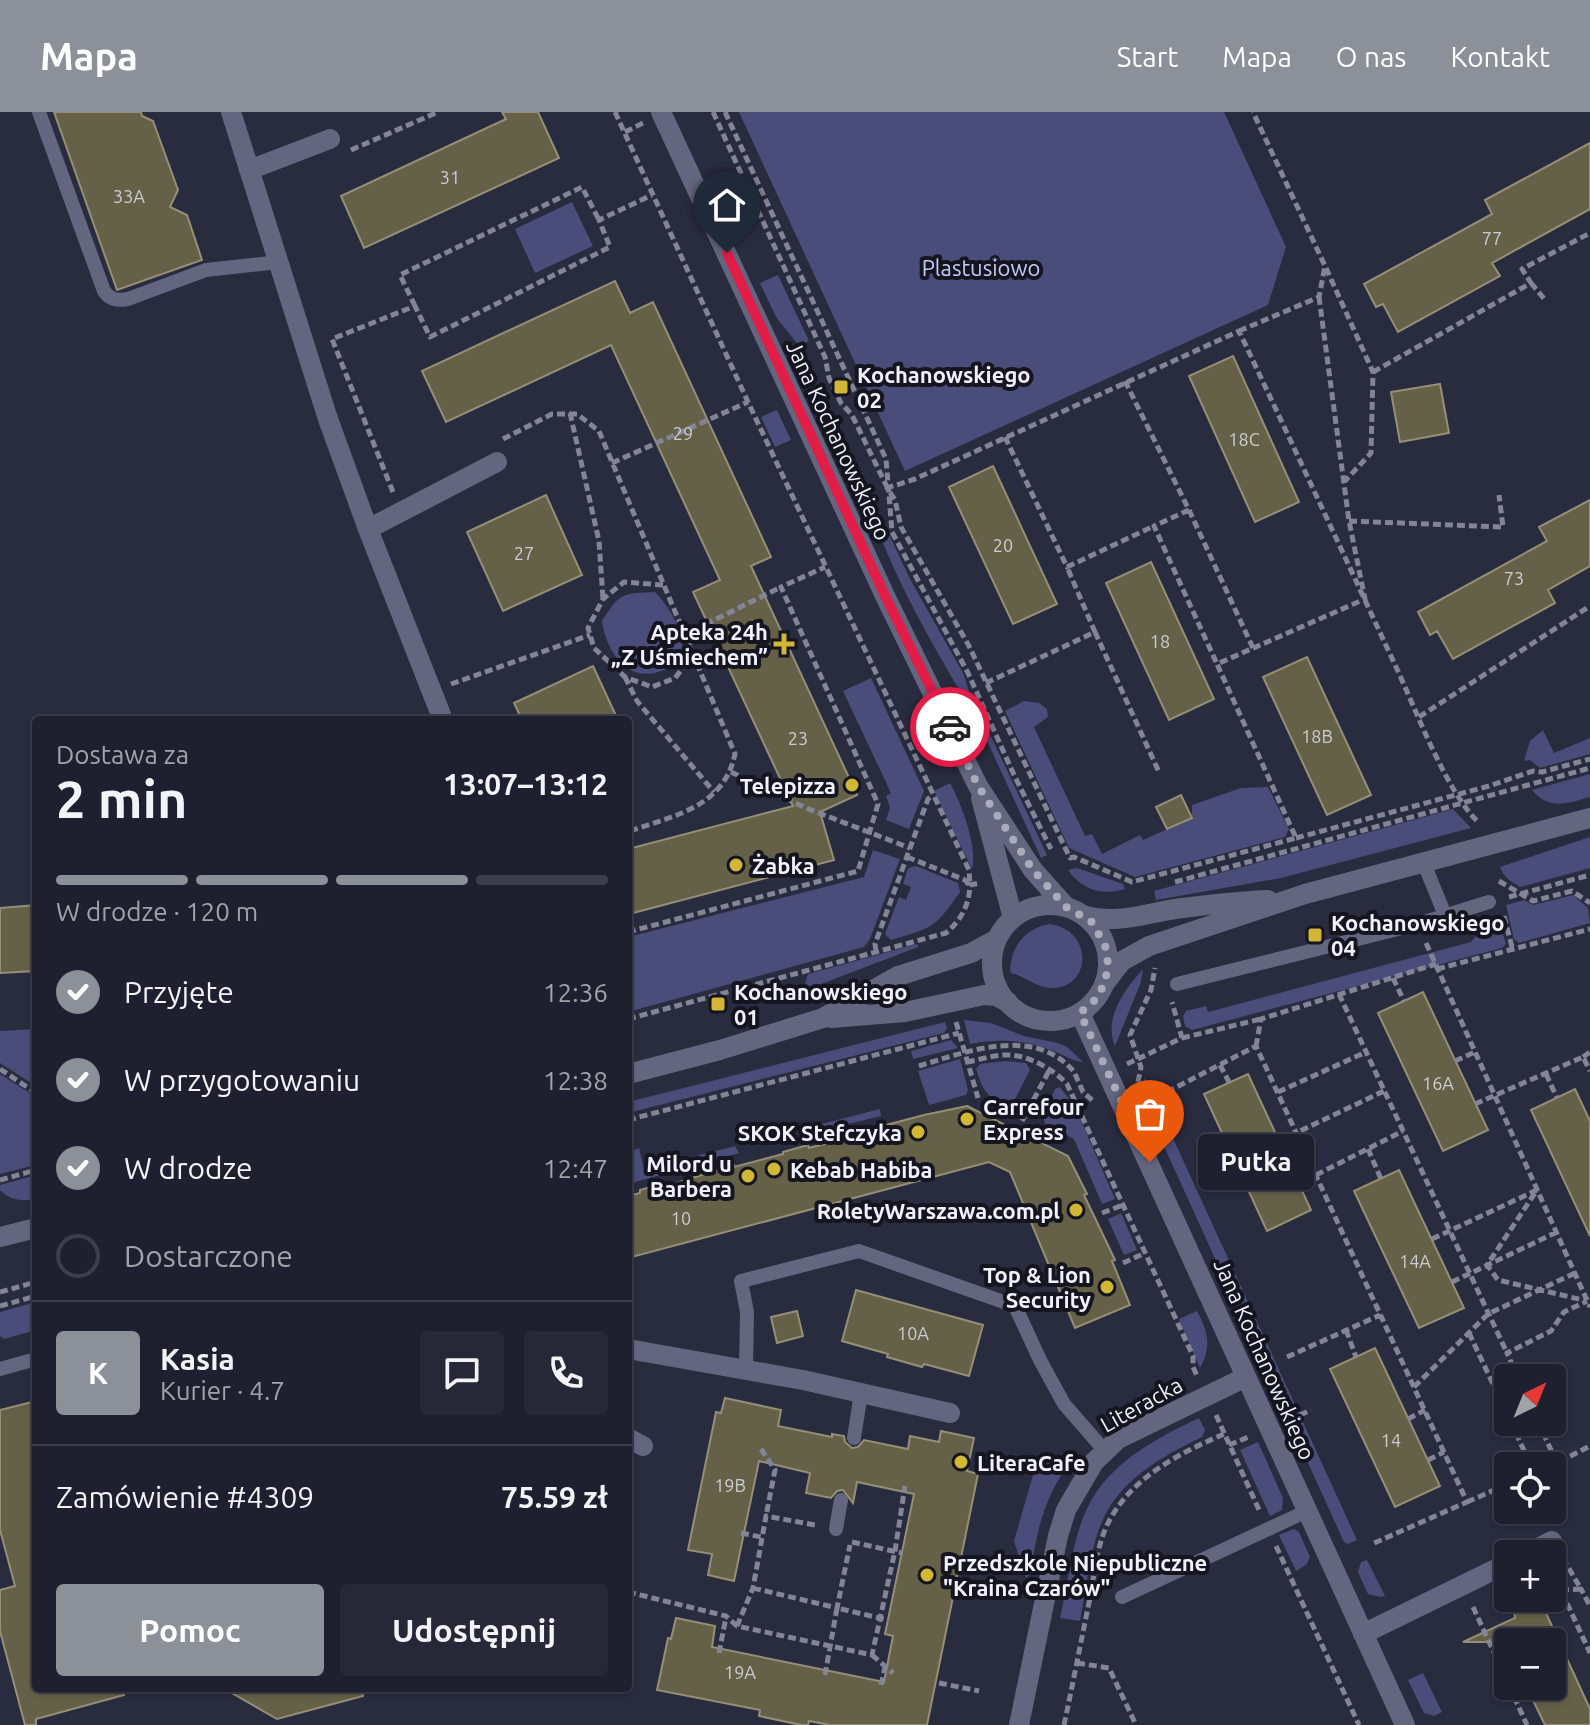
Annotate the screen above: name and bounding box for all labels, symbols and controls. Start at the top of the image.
text: Mapa [40,35,138,77]
text: Start [1117,41,1178,72]
text: Mapa [1222,41,1292,72]
text: O nas [1336,41,1406,72]
text: Kontakt [1450,41,1550,72]
house number: 31 [440,167,460,187]
pin [693,171,761,253]
icon: home [705,183,749,227]
house number: 33A [113,186,145,206]
house number: 77 [1482,228,1502,248]
park label: Plastusiowo [922,255,1040,280]
street label: Jana Kochanowskiego [782,336,896,544]
place label: Kochanowskiego 02 [857,362,1031,412]
marker: Kochanowskiego 02 [832,378,850,396]
house number: 29 [673,423,693,443]
house number: 18C [1228,429,1260,449]
house number: 20 [993,535,1013,555]
house number: 27 [514,543,534,563]
house number: 73 [1504,568,1524,588]
place label: Apteka 24h „Z Uśmiechem” [611,619,768,669]
house number: 18 [1150,631,1170,651]
marker: Apteka 24h „Z Uśmiechem” [775,635,793,653]
courier [910,687,990,767]
icon: car [928,705,972,749]
house number: 18B [1301,726,1333,746]
house number: 23 [788,728,808,748]
text: Dostawa za [56,740,189,769]
text: 13:07–13:12 [443,767,608,801]
text: 2 min [56,770,187,828]
place label: Telepizza [740,773,836,798]
marker: Telepizza [843,776,861,794]
place label: Żabka [752,853,815,878]
marker: Żabka [727,856,745,874]
text: W drodze · 120 m [56,897,258,926]
place label: Kochanowskiego 04 [1331,910,1505,960]
marker: Kochanowskiego 04 [1306,926,1324,944]
icon: check [56,970,100,1014]
text: Przyjęte [124,975,234,1009]
text: 12:36 [543,978,608,1007]
place label: Kochanowskiego 01 [734,979,908,1029]
marker: Kochanowskiego 01 [709,995,727,1013]
icon: check [56,1058,100,1102]
text: W przygotowaniu [124,1063,360,1097]
text: 12:38 [543,1066,608,1095]
house number: 16A [1422,1073,1454,1093]
pin [1116,1080,1184,1162]
icon: bag [1128,1092,1172,1136]
place label: Carrefour Express [983,1094,1084,1144]
marker: Carrefour Express [958,1110,976,1128]
place label: SKOK Stefczyka [738,1120,902,1145]
marker: SKOK Stefczyka [909,1123,927,1141]
callout: Putka [1198,1134,1314,1190]
icon: check [56,1146,100,1190]
text: Putka [1220,1147,1292,1176]
text: W drodze [124,1151,253,1185]
place label: Milord u Barbera [646,1151,732,1201]
text: 12:47 [543,1154,608,1183]
place label: Kebab Habiba [790,1157,932,1182]
marker: Kebab Habiba [765,1160,783,1178]
marker: Milord u Barbera [739,1167,757,1185]
place label: RoletyWarszawa.com.pl [817,1198,1060,1223]
marker: RoletyWarszawa.com.pl [1067,1201,1085,1219]
house number: 10 [671,1208,691,1228]
text: Dostarczone [124,1239,293,1273]
house number: 14A [1399,1251,1431,1271]
street label: Jana Kochanowskiego [1209,1255,1321,1463]
place label: Top & Lion Security [983,1262,1091,1312]
marker: Top & Lion Security [1098,1278,1116,1296]
house number: 10A [897,1323,929,1343]
button: chat [420,1331,504,1415]
button: phone [524,1331,608,1415]
text: Kasia [160,1342,235,1376]
text: K [88,1356,108,1390]
north arrow [1494,1364,1566,1436]
map controls [1494,1364,1566,1700]
street label: Literacka [1096,1371,1186,1437]
text: Kurier · 4.7 [160,1376,285,1405]
house number: 14 [1381,1430,1401,1450]
place label: LiteraCafe [977,1450,1086,1475]
button: locate [1494,1452,1566,1524]
marker: LiteraCafe [952,1453,970,1471]
house number: 19B [714,1475,746,1495]
text: Zamówienie #4309 [56,1480,314,1514]
text: 75.59 zł [501,1480,608,1514]
button: + [1494,1540,1566,1612]
place label: Przedszkole Niepubliczne "Kraina Czarów" [943,1550,1207,1600]
marker: Przedszkole Niepubliczne "Kraina Czarów" [918,1566,936,1584]
button: Pomoc [56,1584,324,1676]
button: Udostępnij [340,1584,608,1676]
button: − [1494,1628,1566,1700]
house number: 19A [724,1662,756,1682]

